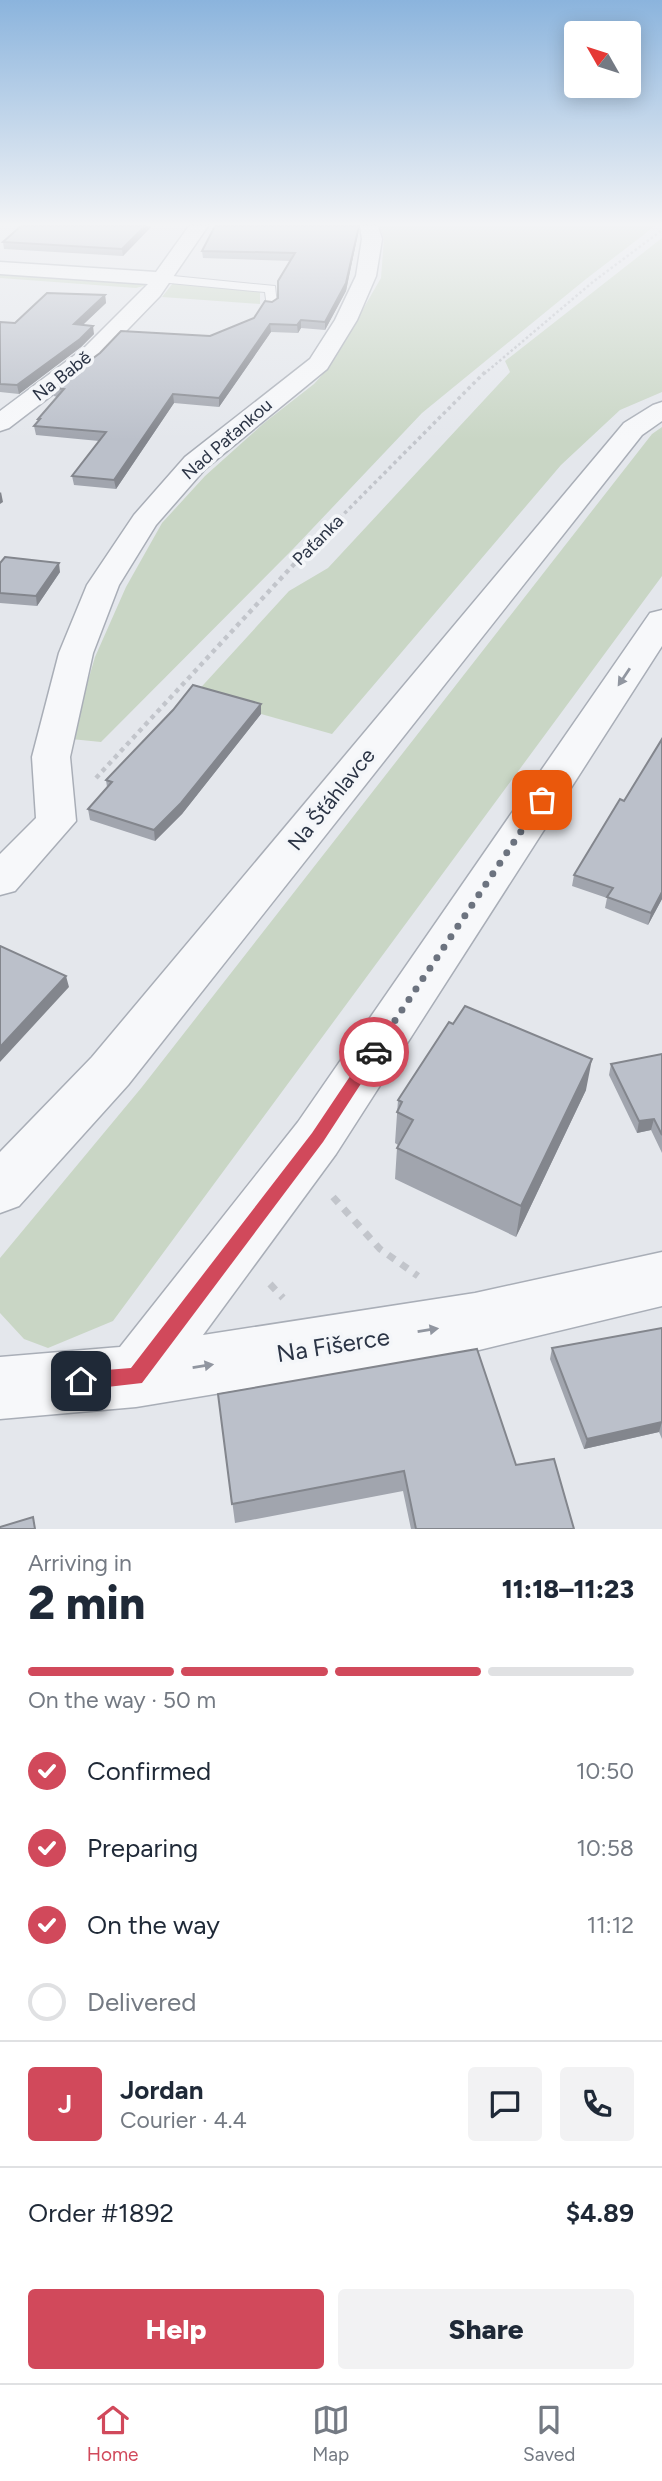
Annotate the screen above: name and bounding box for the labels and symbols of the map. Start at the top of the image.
north arrow [564,21,640,98]
street label: Na Babě [28,346,96,406]
street label: Nad Paťankou [177,394,277,484]
street label: Paťanka [288,510,348,570]
one-way arrow [617,668,631,686]
street label: Na Šťáhlavce [282,743,380,855]
pin [512,770,572,830]
courier [339,1017,409,1087]
street label: Na Fišerce [274,1322,392,1368]
one-way arrow [417,1324,439,1335]
pin [51,1351,111,1411]
one-way arrow [192,1360,214,1371]

